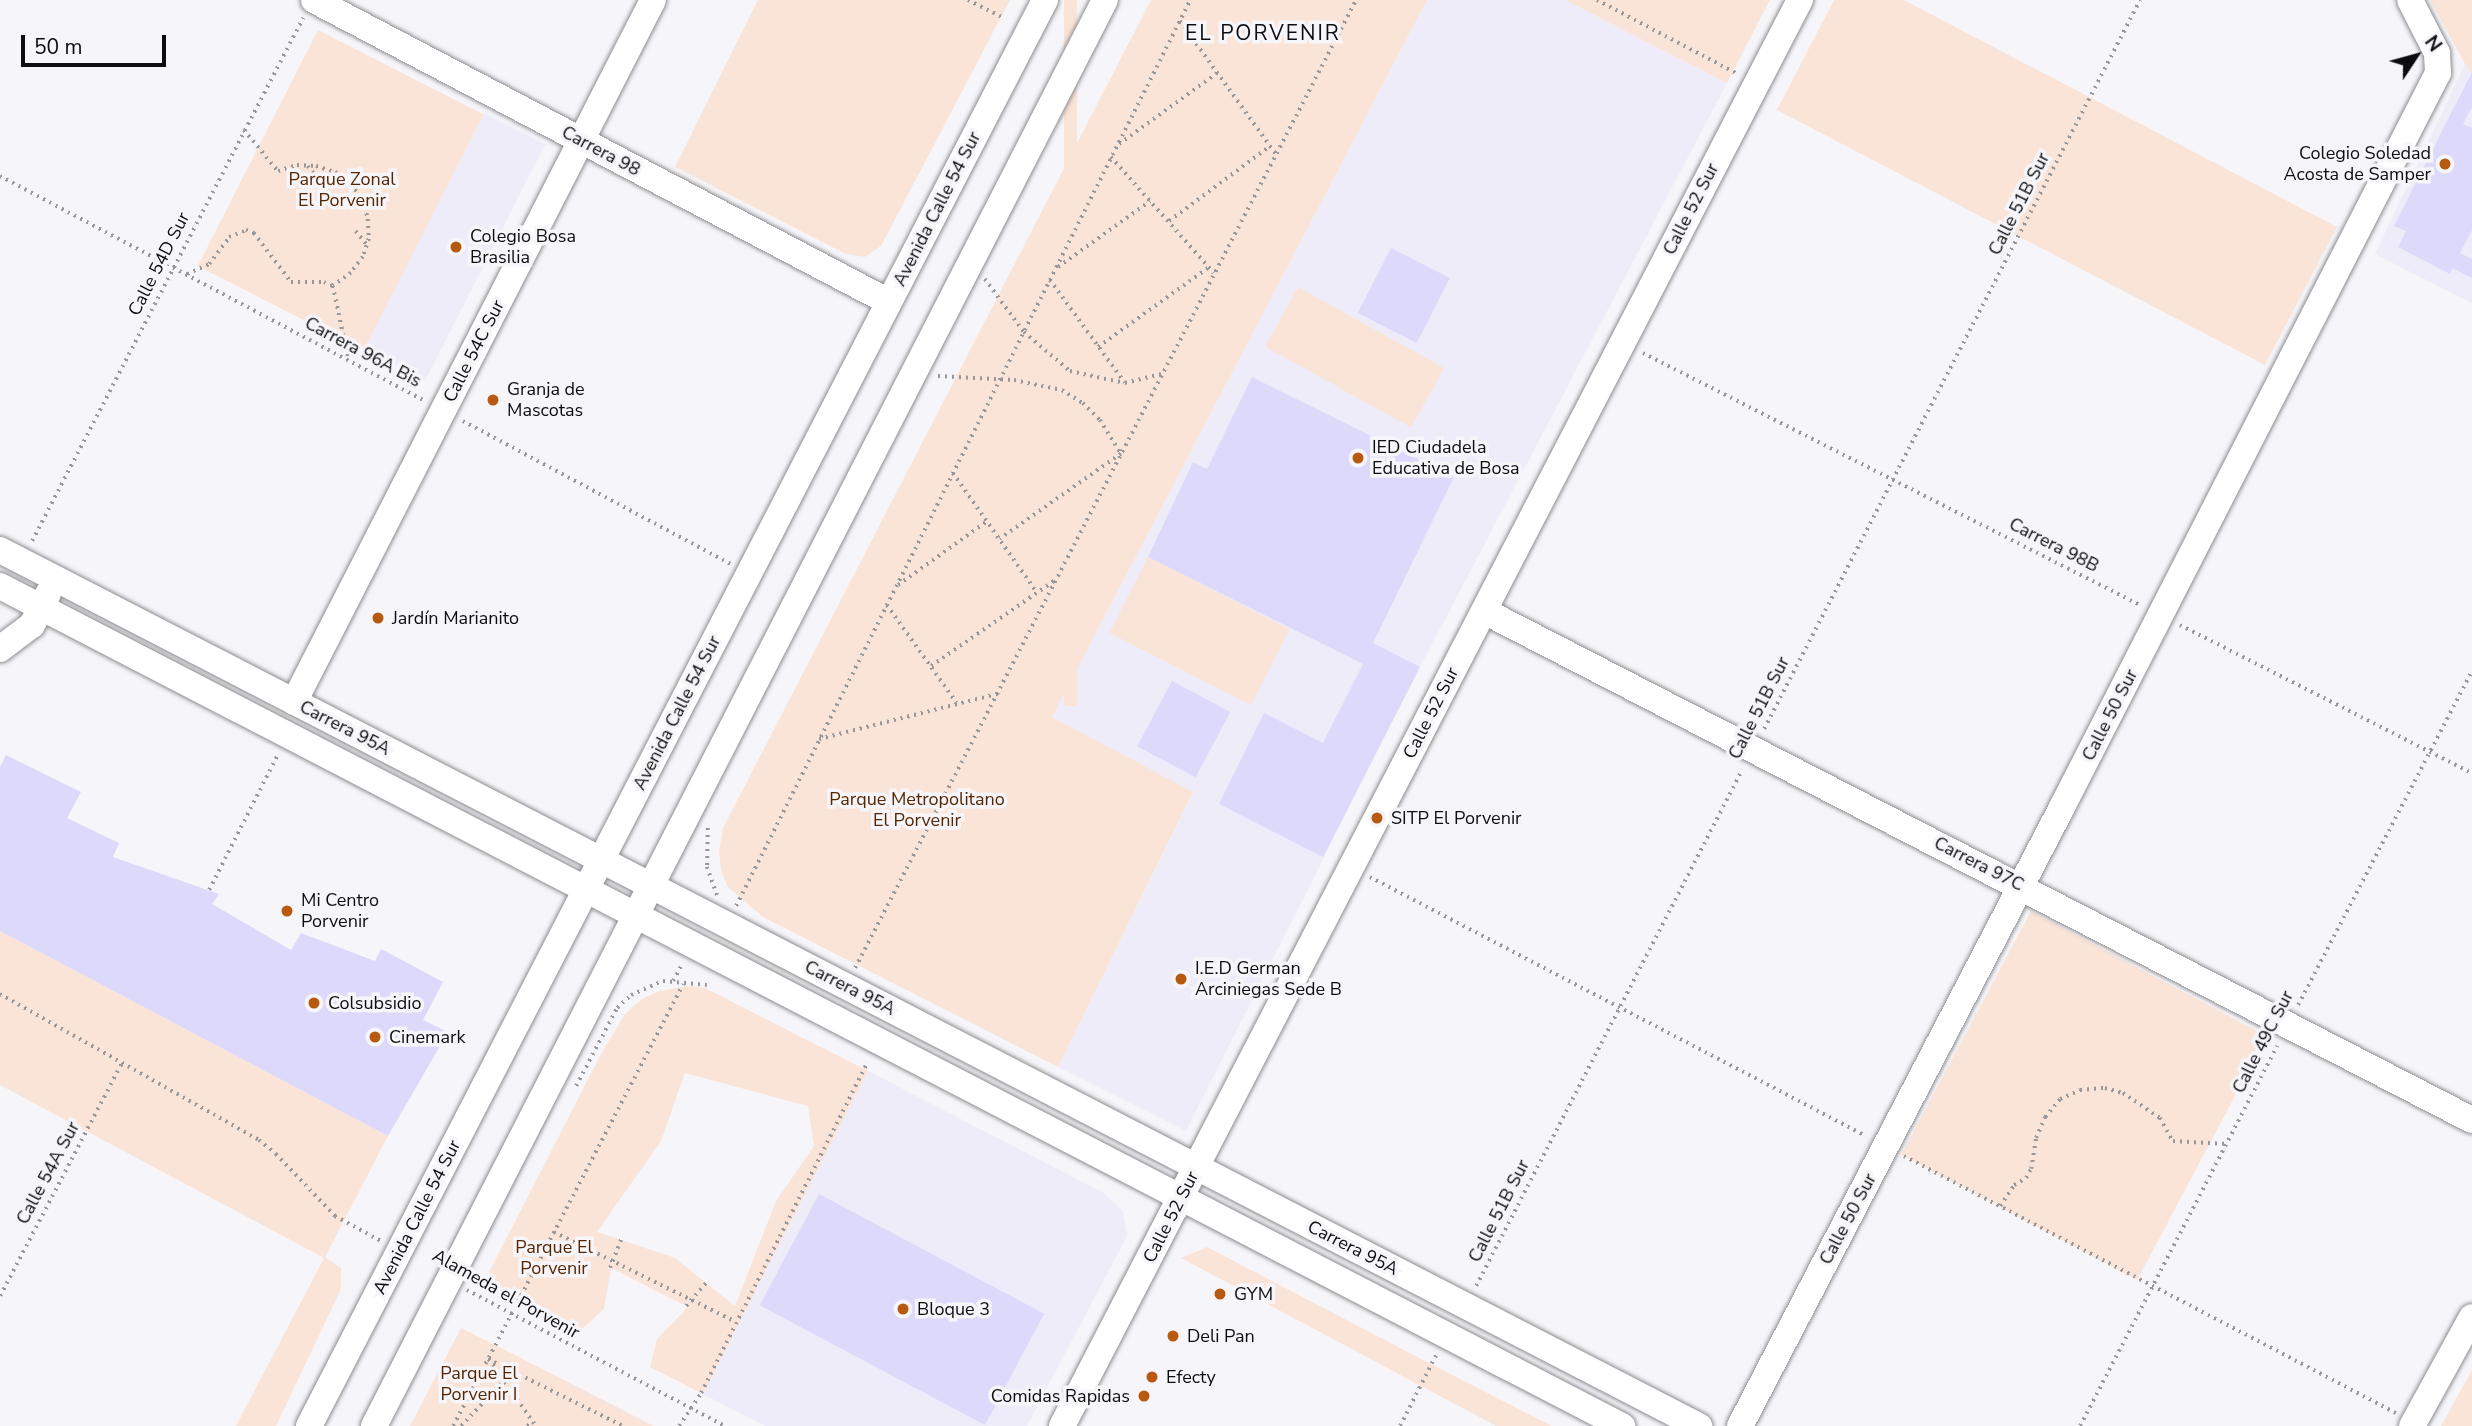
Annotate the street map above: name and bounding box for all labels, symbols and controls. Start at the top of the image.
district label: EL PORVENIR [1186,20,1340,46]
scale bar [24,21,170,65]
north arrow [2381,21,2451,91]
text: N [2418,30,2448,57]
text: 50 m [34,33,83,61]
street label: Carrera 98 [558,121,644,181]
street label: Avenida Calle 54 Sur [889,128,985,290]
place label: Colegio Soledad Acosta de Samper [2284,143,2431,186]
street label: Calle 51B Sur [1984,149,2054,259]
marker: Colegio Soledad Acosta de Samper [2437,156,2453,172]
street label: Calle 52 Sur [1659,160,1723,258]
park label: Parque Zonal El Porvenir [288,169,396,212]
street label: Calle 54D Sur [124,209,194,319]
place label: Colegio Bosa Brasilia [470,226,576,268]
marker: Colegio Bosa Brasilia [448,239,464,255]
street label: Calle 54C Sur [439,296,509,406]
street label: Carrera 96A Bis [301,312,425,392]
place label: Granja de Mascotas [507,379,585,422]
marker: Granja de Mascotas [485,392,501,408]
place label: IED Ciudadela Educativa de Bosa [1372,437,1520,480]
marker: IED Ciudadela Educativa de Bosa [1350,450,1366,466]
street label: Carrera 98B [2005,513,2103,577]
place label: Jardín Marianito [392,607,519,629]
marker: Jardín Marianito [370,610,386,626]
street label: Avenida Calle 54 Sur [629,632,725,794]
street label: Calle 51B Sur [1724,653,1794,763]
street label: Calle 52 Sur [1399,664,1463,762]
street label: Calle 50 Sur [2078,666,2142,764]
street label: Carrera 95A [296,696,394,760]
park label: Parque Metropolitano El Porvenir [829,789,1005,832]
place label: SITP El Porvenir [1391,807,1522,829]
marker: SITP El Porvenir [1369,810,1385,826]
street label: Carrera 97C [1930,832,2028,896]
place label: Mi Centro Porvenir [301,890,379,932]
marker: Mi Centro Porvenir [279,903,295,919]
street label: Carrera 95A [801,956,899,1020]
place label: I.E.D German Arciniegas Sede B [1195,958,1342,1000]
marker: I.E.D German Arciniegas Sede B [1173,971,1189,987]
street label: Calle 49C Sur [2228,987,2298,1097]
place label: Colsubsidio [328,992,421,1014]
marker: Colsubsidio [306,995,322,1011]
place label: Cinemark [389,1026,465,1048]
marker: Cinemark [367,1029,383,1045]
street label: Calle 54A Sur [12,1118,84,1228]
street label: Avenida Calle 54 Sur [369,1136,465,1298]
street label: Calle 51B Sur [1464,1156,1534,1266]
street label: Calle 52 Sur [1139,1168,1203,1266]
street label: Calle 50 Sur [1815,1170,1881,1268]
street label: Carrera 95A [1304,1216,1402,1280]
park label: Parque El Porvenir [515,1237,593,1280]
street label: Alameda el Porvenir [429,1245,583,1343]
place label: GYM [1234,1283,1273,1305]
marker: GYM [1212,1286,1228,1302]
place label: Bloque 3 [917,1298,990,1320]
marker: Bloque 3 [895,1301,911,1317]
place label: Deli Pan [1187,1325,1255,1347]
marker: Deli Pan [1165,1328,1181,1344]
park label: Parque El Porvenir I [440,1363,518,1406]
place label: Efecty [1166,1366,1216,1388]
marker: Efecty [1144,1369,1160,1385]
place label: Comidas Rapidas [991,1385,1130,1407]
marker: Comidas Rapidas [1136,1388,1152,1404]

